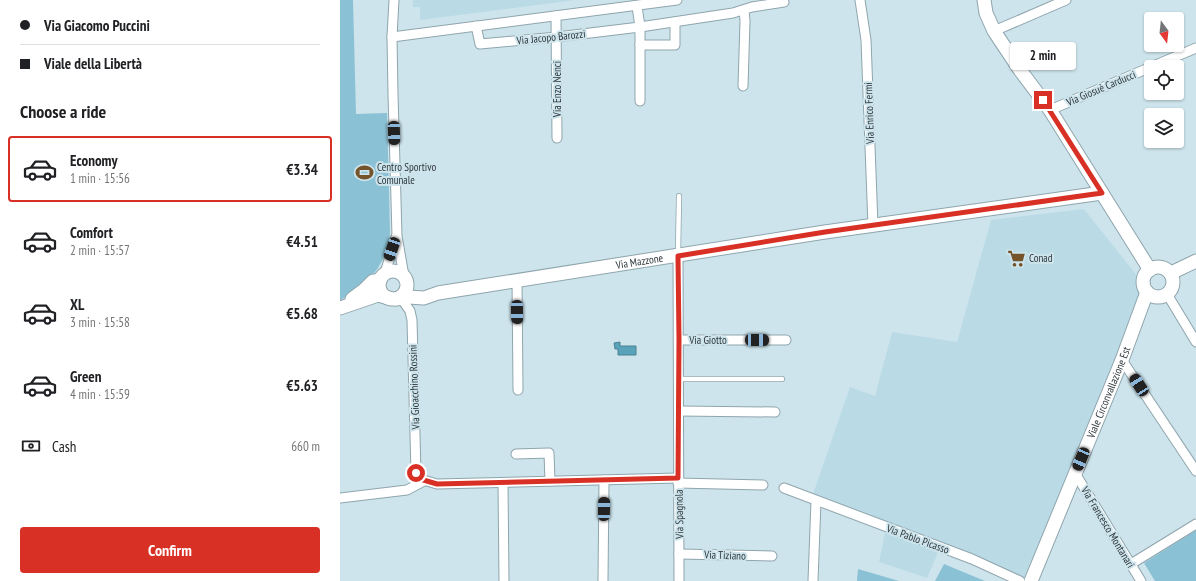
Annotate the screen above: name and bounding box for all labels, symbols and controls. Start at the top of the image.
north arrow [1144,12,1184,52]
map controls [1144,12,1184,148]
text: Via Giacomo Puccini [44,16,150,35]
street label: Via Jacopo Barozzi [515,26,586,48]
callout: 2 min [1010,42,1076,70]
text: 2 min [1030,47,1056,64]
text: Viale della Libertà [44,54,142,73]
button: locate [1144,60,1184,100]
street label: Via Enzo Nenci [550,61,564,118]
street label: Via Giosuè Carducci [1063,67,1138,109]
street label: Via Enrico Fermi [861,82,877,145]
route end [1034,91,1052,109]
text: Choose a ride [20,100,106,123]
button: layers [1144,108,1184,148]
car [388,121,400,145]
icon: car [22,151,58,187]
text: Economy [70,151,118,170]
text: €3.34 [286,160,318,179]
place label: Centro Sportivo Comunale [377,160,436,187]
sports icon: Centro Sportivo Comunale [354,163,374,183]
text: 1 min · 15:56 [70,170,130,187]
icon: car [22,223,58,259]
text: Comfort [70,223,113,242]
text: €4.51 [286,232,318,251]
car [382,236,402,262]
text: 2 min · 15:57 [70,242,130,259]
supermarket icon: Conad [1006,248,1026,268]
street label: Via Mazzone [614,251,665,272]
place label: Conad [1029,251,1053,265]
icon: car [22,295,58,331]
text: XL [70,295,84,314]
car [511,300,523,324]
text: €5.68 [286,304,318,323]
text: 3 min · 15:58 [70,314,130,331]
street label: Via Giotto [688,333,727,347]
car [745,334,769,346]
street label: Via Gioacchino Rossini [406,344,423,431]
street label: Viale Circonvallazione Est [1083,345,1133,441]
icon: car [22,367,58,403]
text: Green [70,367,102,386]
car [1127,372,1151,398]
text: €5.63 [286,376,318,395]
text: 4 min · 15:59 [70,386,130,403]
icon: cash [20,435,42,457]
text: Cash [52,437,76,456]
text: 660 m [291,438,320,455]
car [1071,446,1091,472]
route start [407,464,425,482]
street label: Via Francesco Montanari [1078,483,1138,570]
street label: Via Spagnola [672,489,686,540]
car [598,497,610,521]
street label: Via Pablo Picasso [884,521,951,557]
button: Confirm [20,527,320,573]
street label: Via Tiziano [703,547,746,563]

